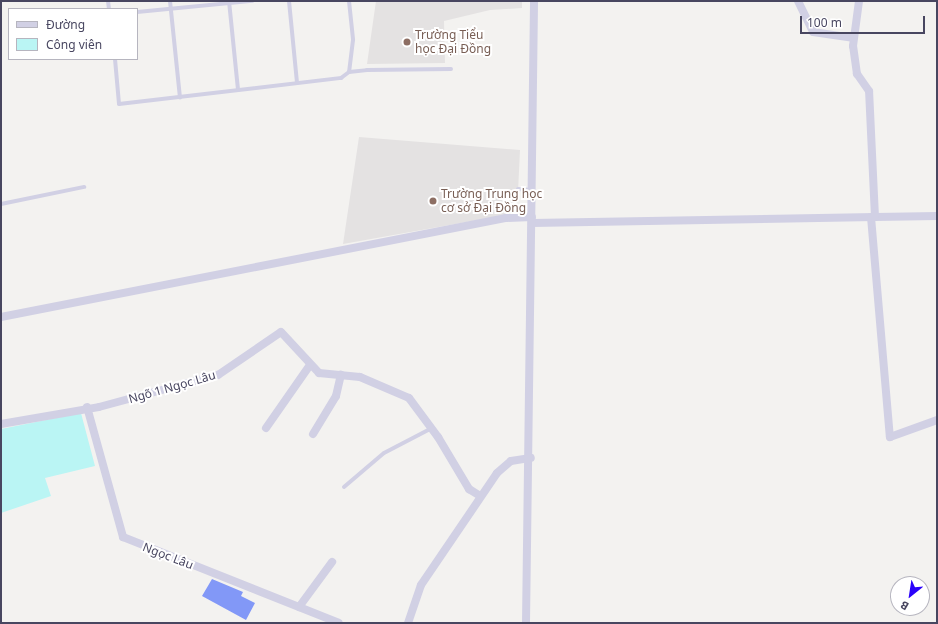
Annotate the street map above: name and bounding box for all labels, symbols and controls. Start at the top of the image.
legend [8,8,138,60]
scale bar [802,8,927,34]
text: 100 m [807,14,842,31]
text: Đường [46,16,85,33]
place label: Trường Tiểu học Đại Đồng [415,28,491,56]
text: Công viên [46,36,102,53]
marker: Trường Tiểu học Đại Đồng [402,37,412,47]
place label: Trường Trung học cơ sở Đại Đồng [441,187,542,215]
marker: Trường Trung học cơ sở Đại Đồng [428,196,438,206]
street label: Ngõ 1 Ngọc Lâu [127,368,217,406]
street label: Ngọc Lâu [141,540,195,572]
north arrow [890,576,930,616]
text: B [897,598,911,614]

